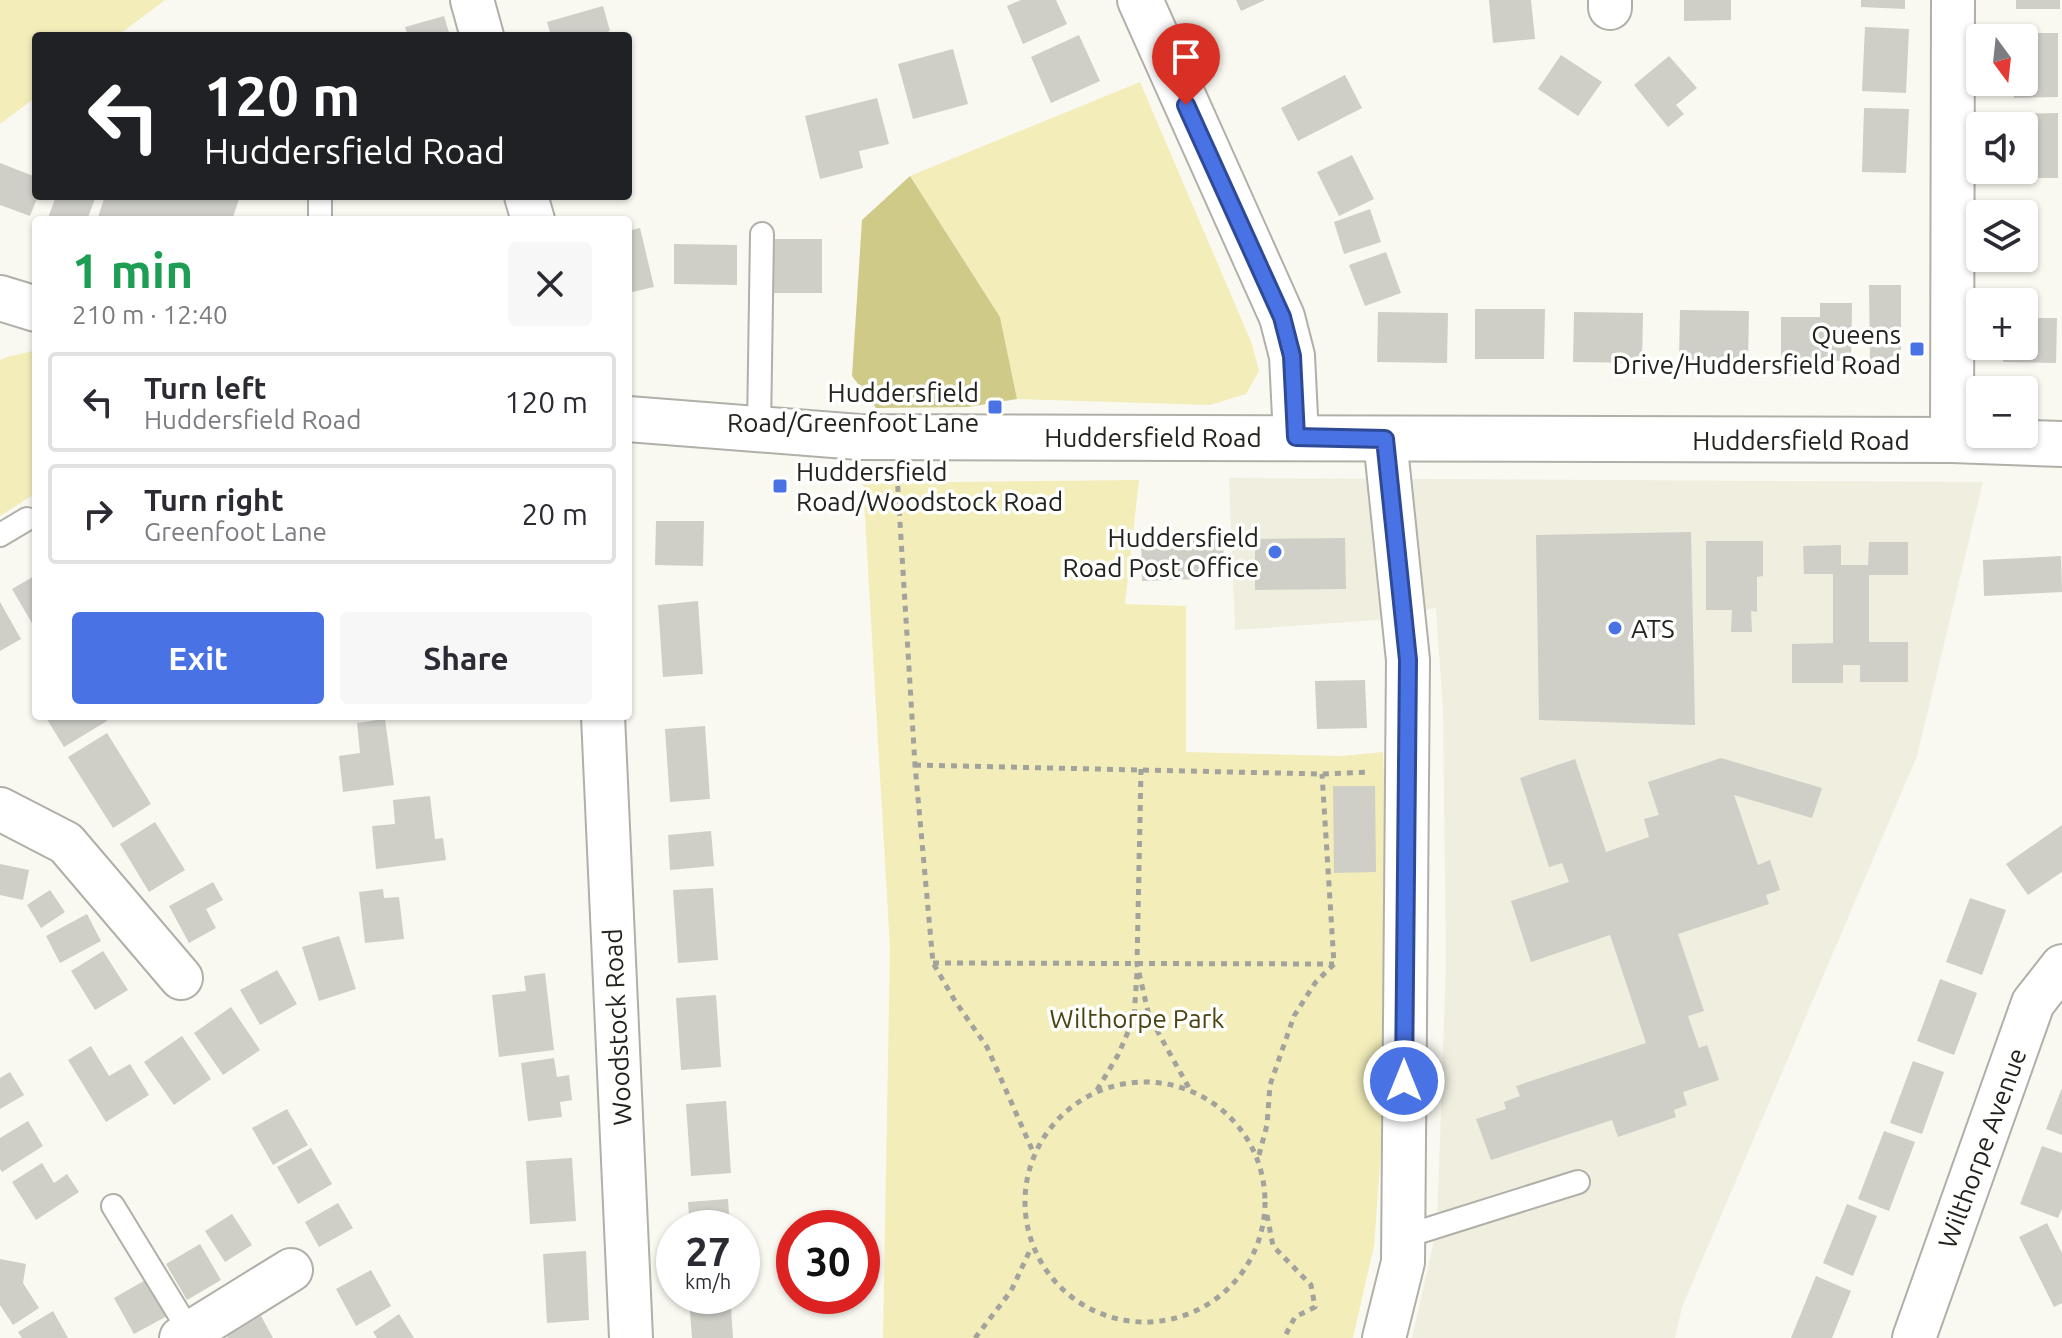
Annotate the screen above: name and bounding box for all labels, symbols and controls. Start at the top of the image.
pin [1152,23,1220,105]
north arrow [1966,24,2038,96]
map controls [1966,24,2038,448]
icon: arrive [1164,35,1208,79]
icon: left [72,64,176,168]
text: 120 m [204,64,360,127]
button: sound [1966,112,2038,184]
text: Huddersfield Road [204,130,505,171]
button: layers [1966,200,2038,272]
button: close [508,242,592,326]
text: 1 min [72,243,193,297]
button: + [1966,288,2038,360]
text: 210 m · 12:40 [72,300,228,329]
place label: Queens Drive/Huddersfield Road [1613,320,1901,379]
marker: Queens Drive/Huddersfield Road [1908,340,1926,358]
text: Turn left [144,371,266,405]
button: − [1966,376,2038,448]
place label: Huddersfield Road/Greenfoot Lane [727,378,979,437]
icon: left [76,380,120,424]
text: 120 m [504,385,588,419]
marker: Huddersfield Road/Greenfoot Lane [986,398,1004,416]
text: Huddersfield Road [144,405,361,434]
street label: Huddersfield Road [1044,423,1262,452]
street label: Huddersfield Road [1692,426,1910,455]
place label: Huddersfield Road/Woodstock Road [796,457,1063,516]
marker: Huddersfield Road/Woodstock Road [771,477,789,495]
text: Turn right [144,483,284,517]
icon: right [76,492,120,536]
text: 20 m [521,497,588,531]
text: Greenfoot Lane [144,517,327,546]
place label: Huddersfield Road Post Office [1063,523,1259,582]
marker: Huddersfield Road Post Office [1266,543,1284,561]
button: Exit [72,612,324,704]
button: Share [340,612,592,704]
place label: ATS [1631,614,1675,643]
marker: ATS [1606,619,1624,637]
street label: Woodstock Road [597,928,637,1126]
park label: Wilthorpe Park [1049,1004,1225,1033]
position arrow [1362,1039,1446,1123]
street label: Wilthorpe Avenue [1932,1044,2032,1252]
speed limit sign: 30 [776,1210,880,1314]
text: 27 [685,1229,731,1274]
text: km/h [685,1270,731,1293]

